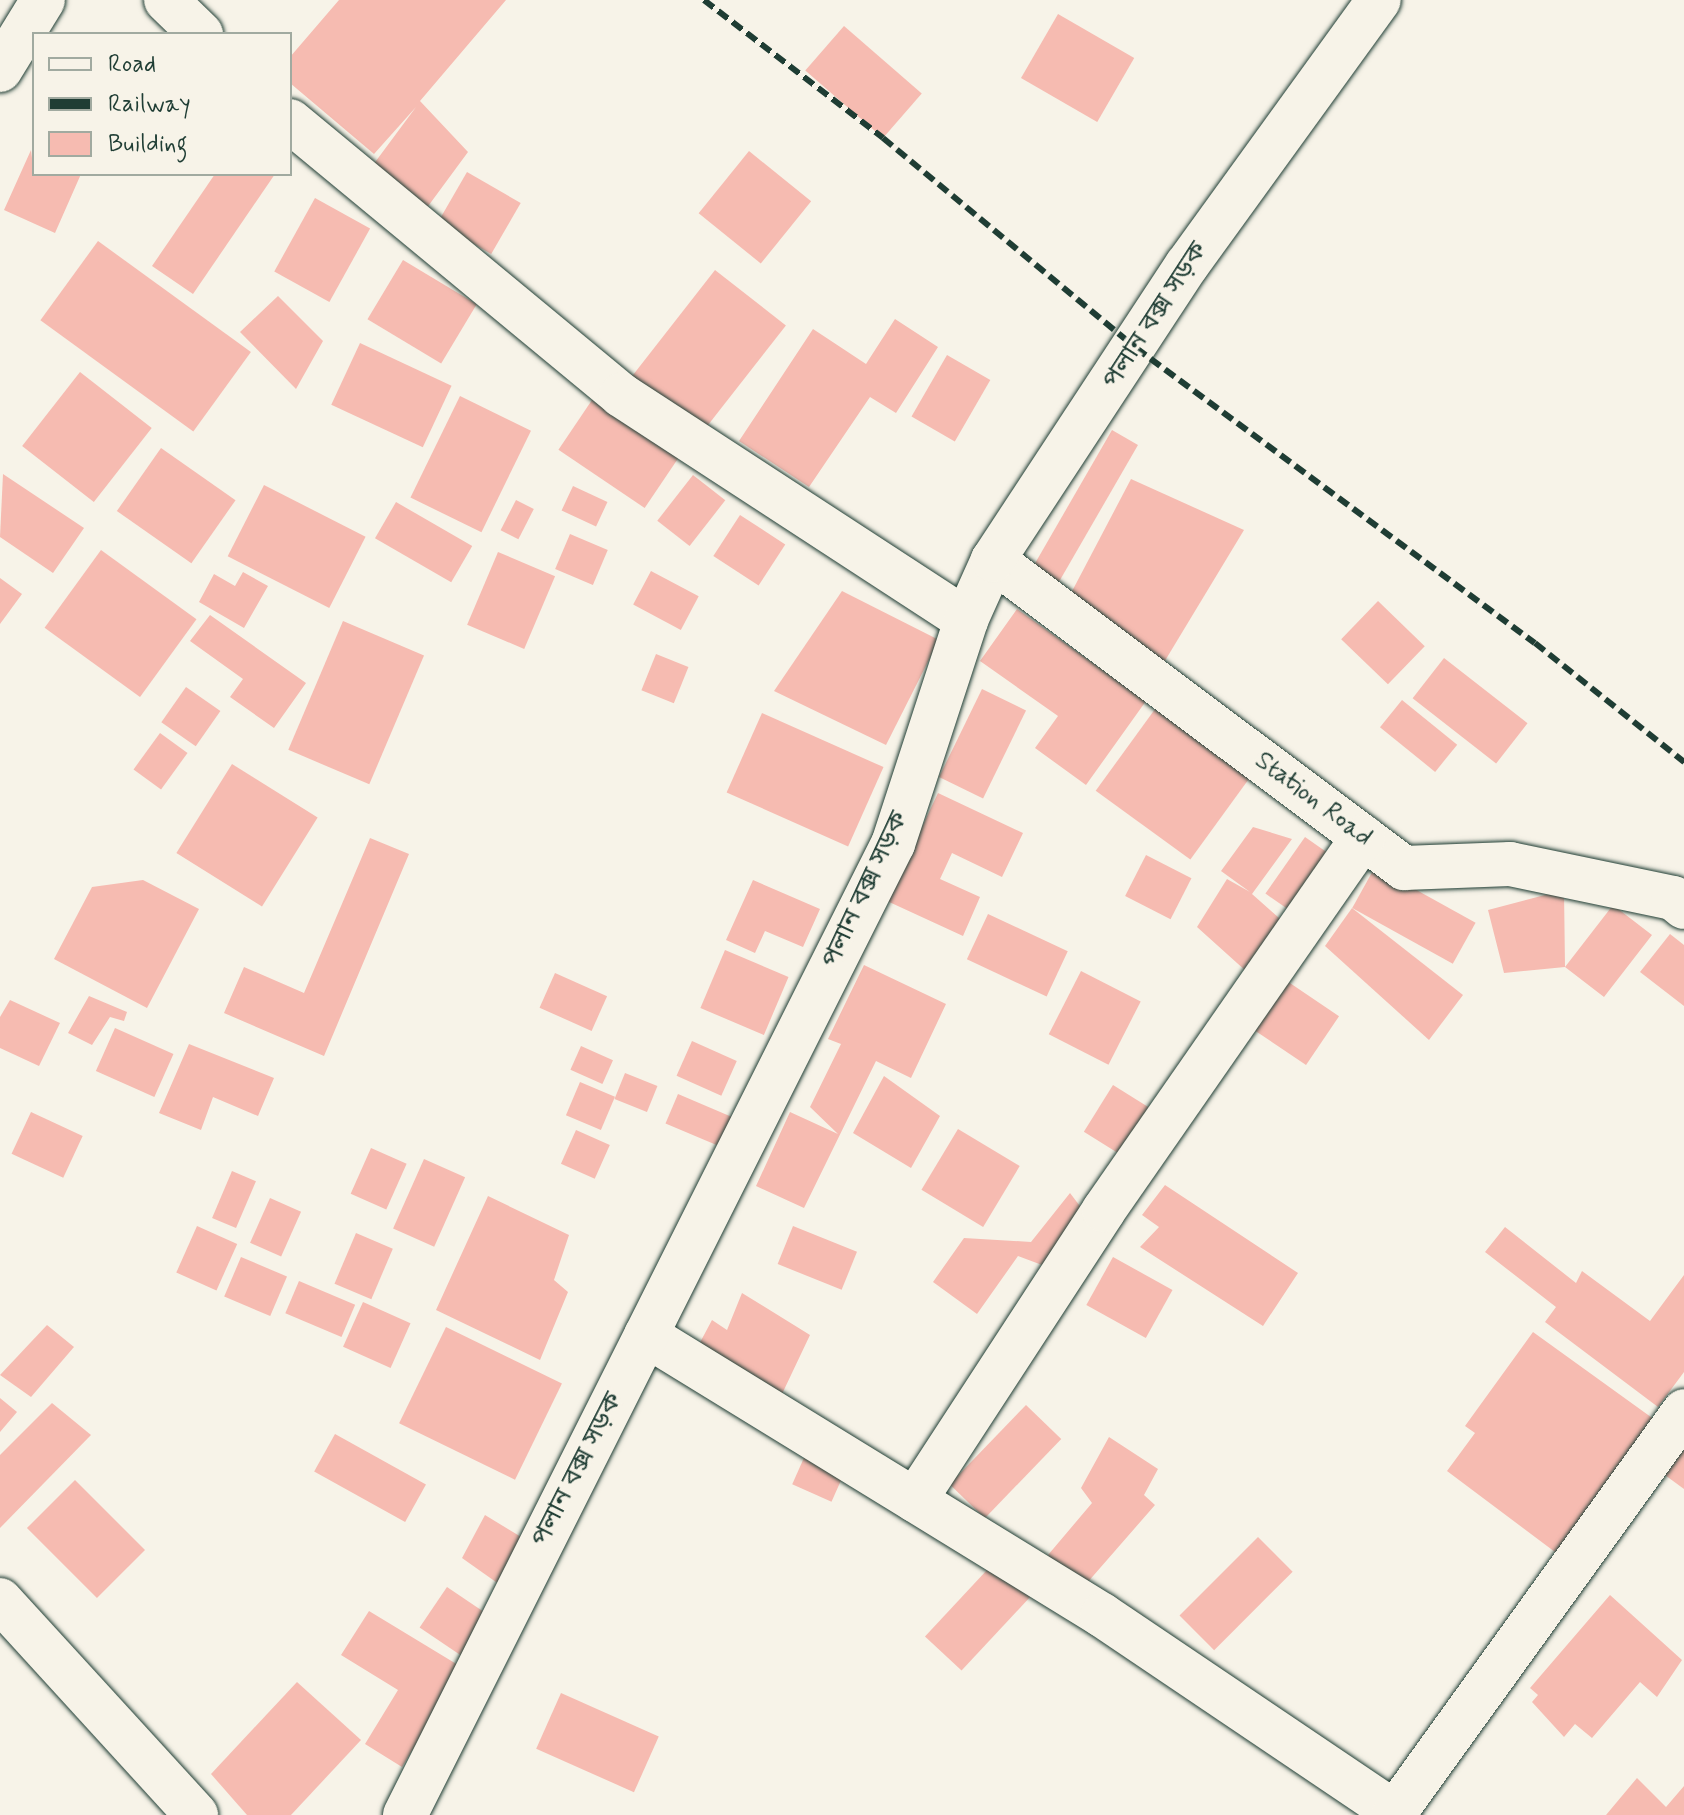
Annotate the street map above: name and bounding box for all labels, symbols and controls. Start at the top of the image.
legend [32,32,292,176]
text: Road [108,49,156,80]
text: Railway [108,89,191,120]
text: Building [108,129,188,160]
street label: পলান বক্স সড়ক [1097,237,1215,395]
street label: Station Road [1249,747,1377,853]
street label: পলান বক্স সড়ক [816,807,916,973]
street label: পলান বক্স সড়ক [526,1388,630,1552]

